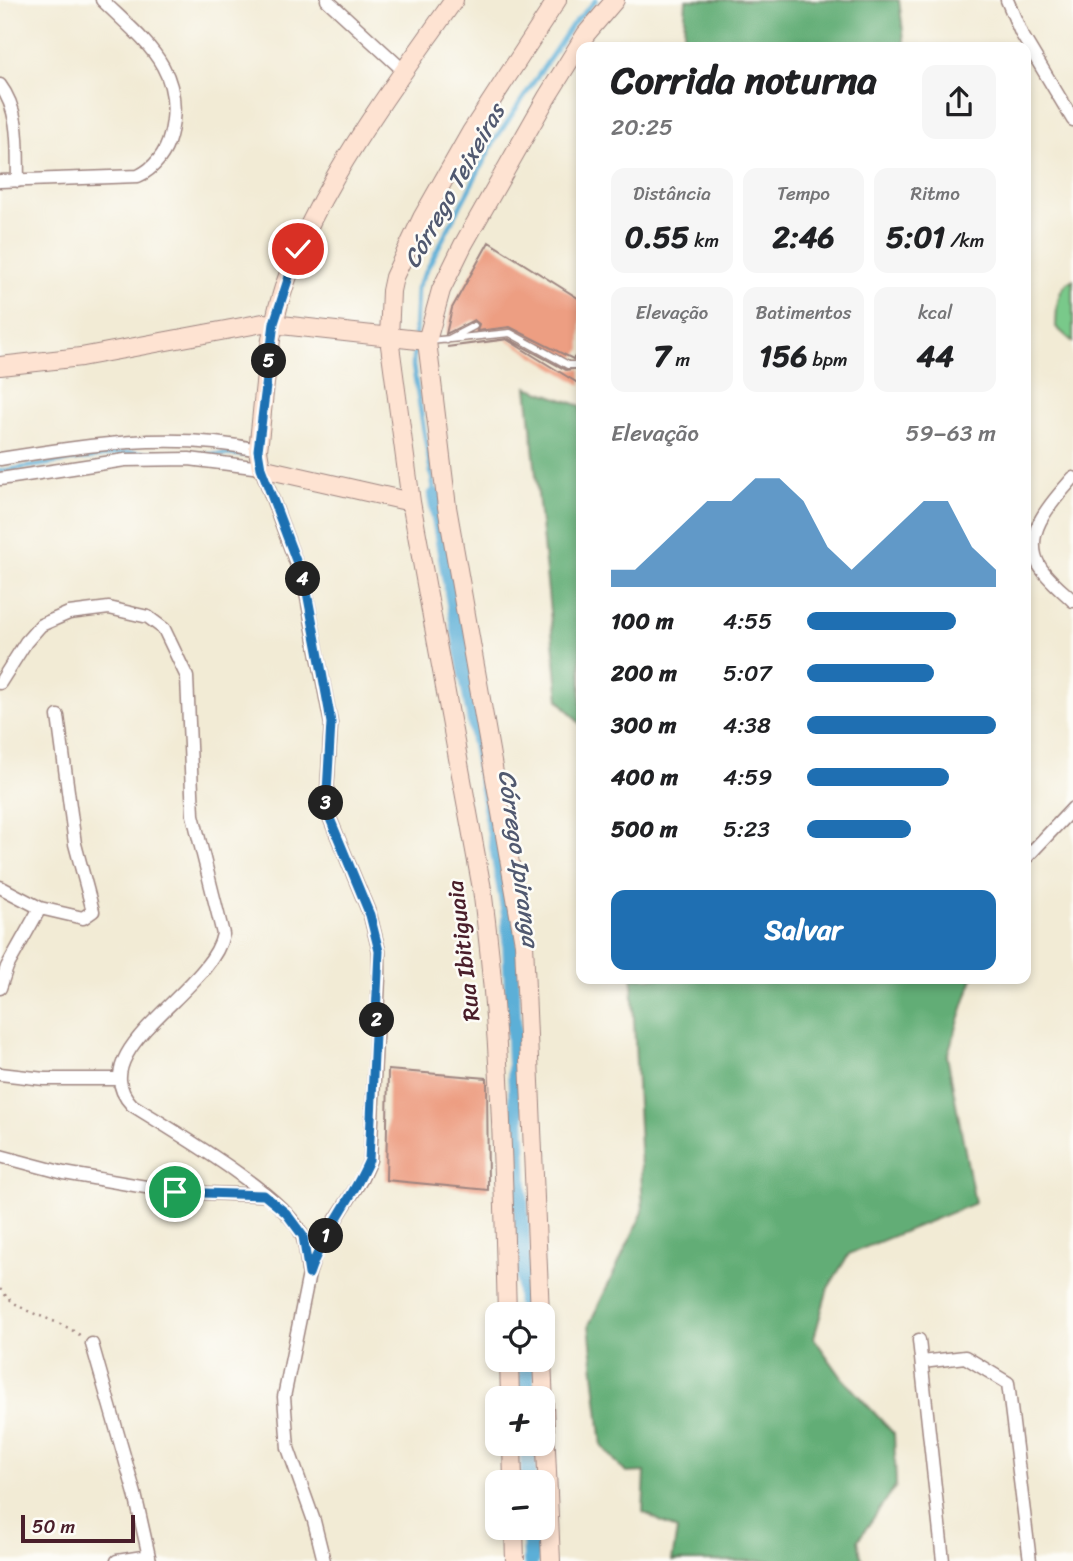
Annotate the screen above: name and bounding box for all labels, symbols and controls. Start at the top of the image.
text: Corrida noturna [611,47,877,114]
button: share [922,65,996,139]
water label: Córrego Teixeiras [391,93,518,276]
text: 20:25 [611,107,673,148]
text: Distância [633,177,711,210]
text: Tempo [777,177,830,210]
text: Ritmo [910,177,960,210]
text: 0.55 [625,210,689,264]
text: 2:46 [772,210,835,264]
text: 5:01 [886,210,945,264]
pin [268,219,328,279]
text: km [689,224,719,257]
text: /km [945,224,984,257]
icon: check [279,230,317,268]
text: Elevação [636,296,708,329]
text: Batimentos [756,296,851,329]
text: kcal [918,296,952,329]
text: 7 [653,329,671,383]
text: 156 [759,329,808,383]
text: 44 [916,329,954,383]
text: m [671,343,690,376]
text: bpm [808,343,848,376]
pin: 5 [252,344,286,378]
text: 5 [263,344,274,377]
text: Elevação [611,413,699,454]
text: 59–63 m [905,413,996,454]
pin: 4 [286,562,320,596]
text: 4 [297,562,308,595]
text: 100 m [611,601,674,642]
text: 4:55 [723,601,772,642]
text: 200 m [611,653,677,694]
text: 5:07 [723,653,772,694]
text: 300 m [611,705,676,746]
text: 4:38 [723,705,771,746]
text: 400 m [611,757,678,798]
text: 4:59 [723,757,773,798]
water label: Córrego Ipiranga [486,767,553,952]
pin: 3 [308,786,344,820]
text: 3 [320,786,331,819]
text: 500 m [611,809,678,850]
text: 5:23 [723,809,770,850]
street label: Rua Ibitiguaia [434,878,492,1024]
button: Salvar [611,890,996,970]
pin: 2 [360,1002,394,1038]
text: 2 [371,1003,382,1036]
pin [145,1162,205,1222]
icon: arrive [156,1173,194,1211]
pin: 1 [308,1218,344,1254]
text: 1 [321,1219,330,1252]
map controls [485,1302,555,1540]
button: locate [485,1302,555,1372]
button: + [485,1386,555,1456]
button: − [485,1470,555,1540]
text: 50 m [32,1510,75,1543]
scale bar [21,1512,135,1544]

